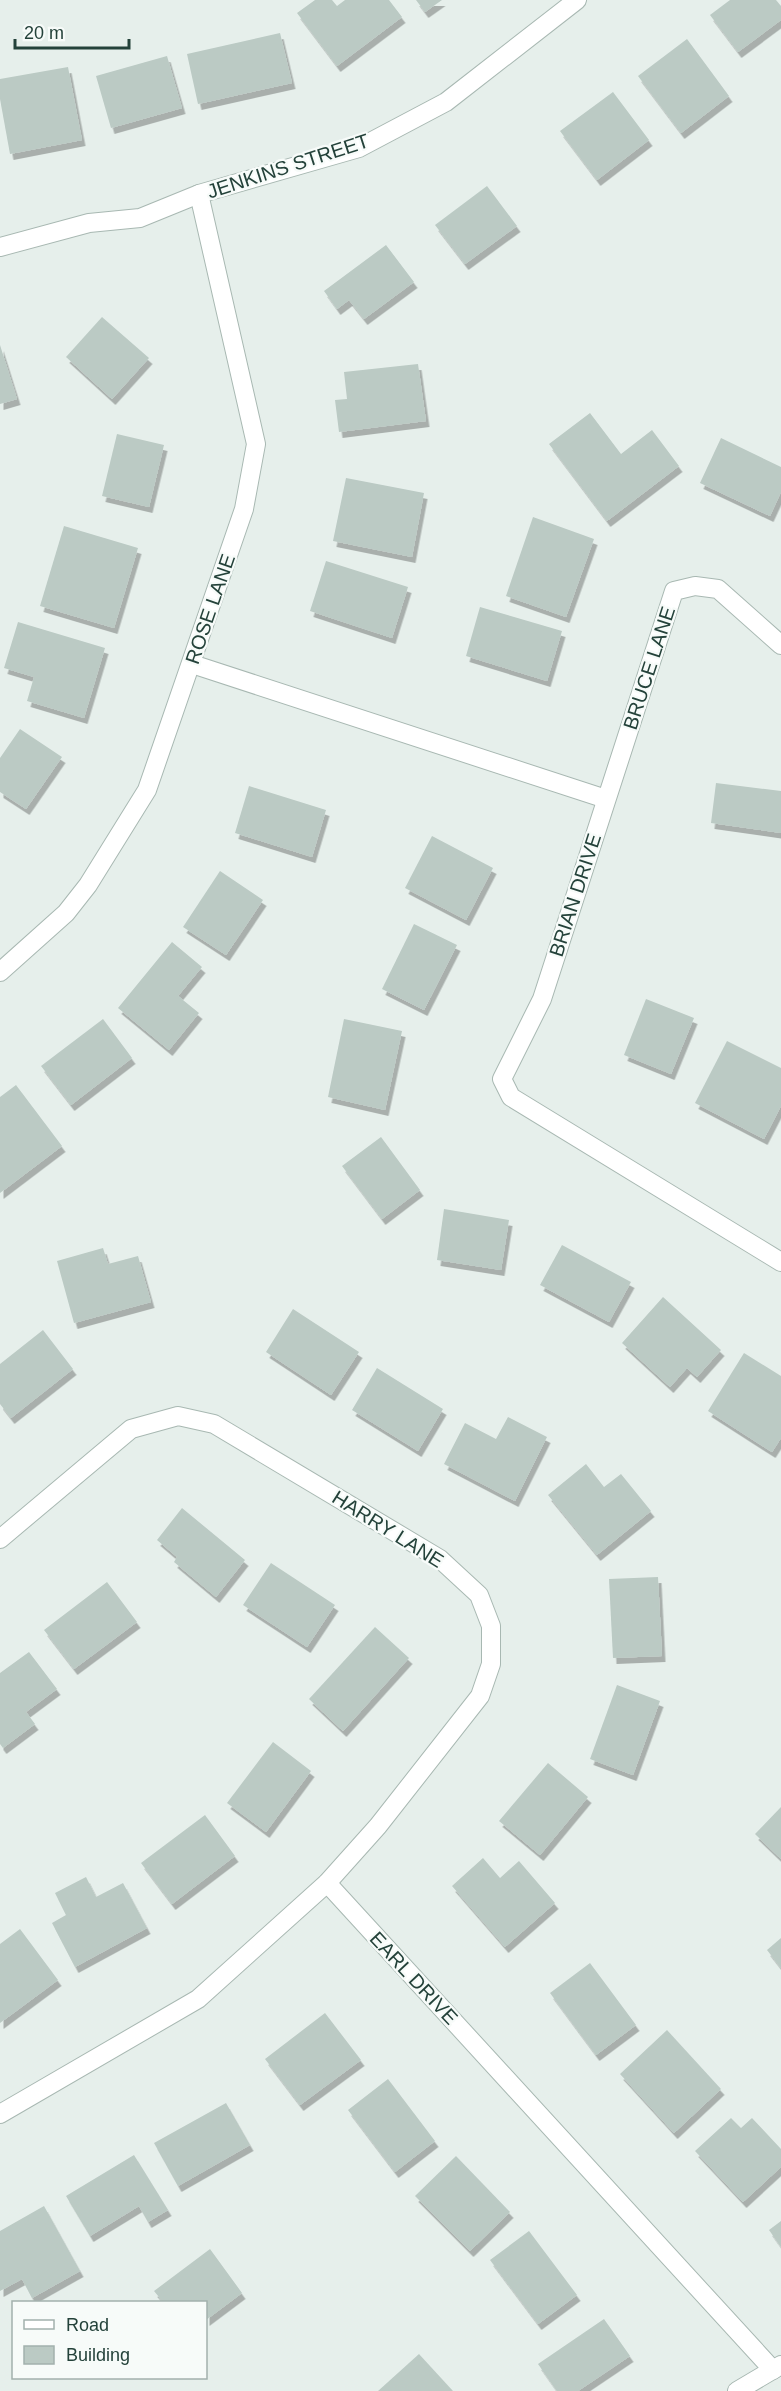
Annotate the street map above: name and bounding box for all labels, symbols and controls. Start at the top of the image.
scale bar [15,12,129,50]
text: 20 m [24,23,64,43]
street label: JENKINS STREET [204,129,372,203]
street label: ROSE LANE [181,551,239,667]
street label: BRUCE LANE [619,604,679,732]
street label: BRIAN DRIVE [545,831,605,959]
street label: HARRY LANE [328,1486,448,1572]
street label: EARL DRIVE [366,1927,462,2029]
legend [12,2301,207,2379]
text: Road [66,2315,109,2335]
text: Building [66,2345,130,2365]

